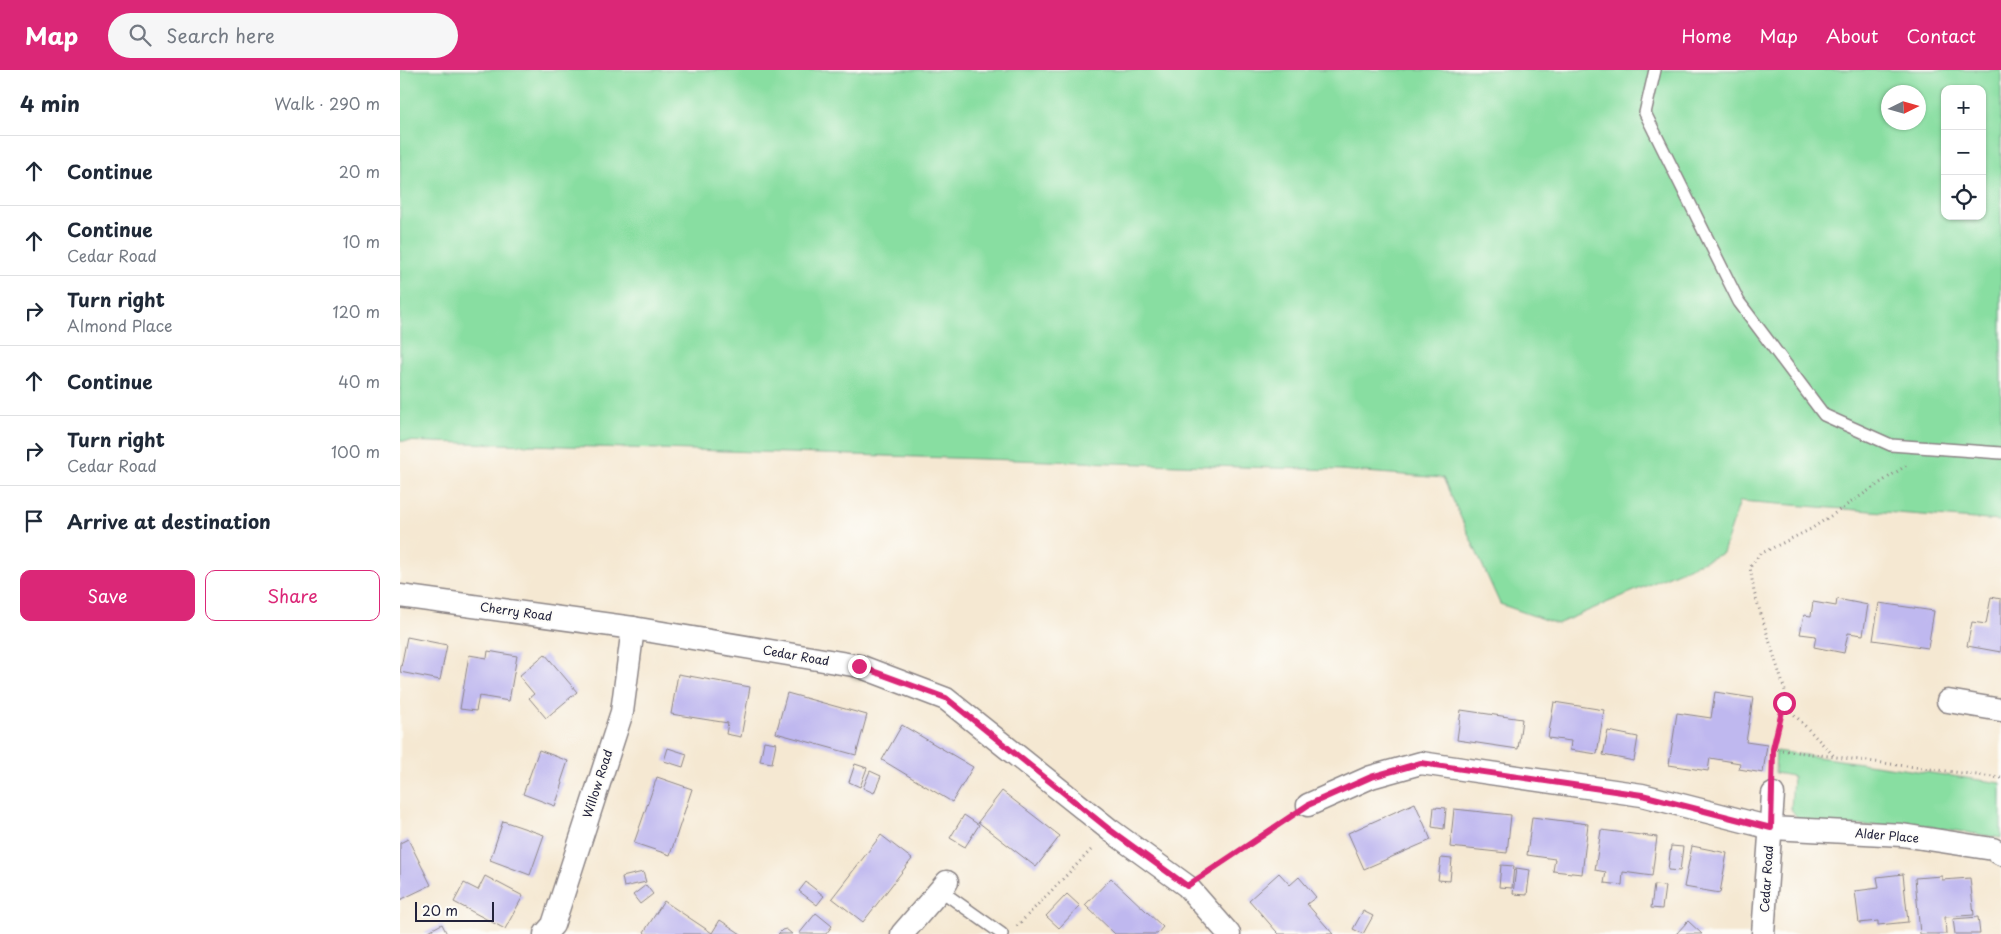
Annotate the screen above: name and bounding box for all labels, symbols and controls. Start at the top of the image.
search box [108,13,458,58]
text: Map [25,17,78,53]
icon: search [126,21,154,49]
text: Search here [166,21,275,49]
text: Home [1681,22,1731,49]
text: Map [1759,22,1798,49]
text: About [1826,22,1878,49]
text: Contact [1906,22,1976,49]
north arrow [1881,85,1926,130]
map controls [1941,85,1986,220]
button: + [1941,85,1986,130]
text: 4 min [20,87,80,119]
text: Walk · 290 m [274,91,380,115]
button: − [1941,130,1986,175]
icon: ahead [20,157,48,185]
text: Continue [67,157,153,185]
text: 20 m [339,159,380,183]
button: locate [1941,175,1986,220]
text: Continue [67,215,153,243]
icon: ahead [20,227,48,255]
text: 10 m [343,229,380,253]
text: Cedar Road [67,243,157,267]
text: Turn right [67,285,165,313]
icon: right [20,297,48,325]
text: 120 m [333,299,380,323]
text: Almond Place [67,313,173,337]
icon: ahead [20,367,48,395]
text: Continue [67,367,153,395]
text: 40 m [338,369,380,393]
text: Turn right [67,425,165,453]
icon: right [20,437,48,465]
text: 100 m [331,439,380,463]
text: Cedar Road [67,453,157,477]
icon: arrive [20,507,48,535]
text: Arrive at destination [67,507,271,535]
button: Save [20,570,195,621]
button: Share [205,570,380,621]
street label: Cherry Road [479,597,553,625]
street label: Cedar Road [761,640,831,670]
route end [848,655,871,678]
route start [1773,692,1796,715]
street label: Willow Road [578,747,617,820]
street label: Alder Place [1854,823,1920,847]
street label: Cedar Road [1755,845,1777,913]
scale bar [415,899,494,922]
text: 20 m [422,900,458,921]

